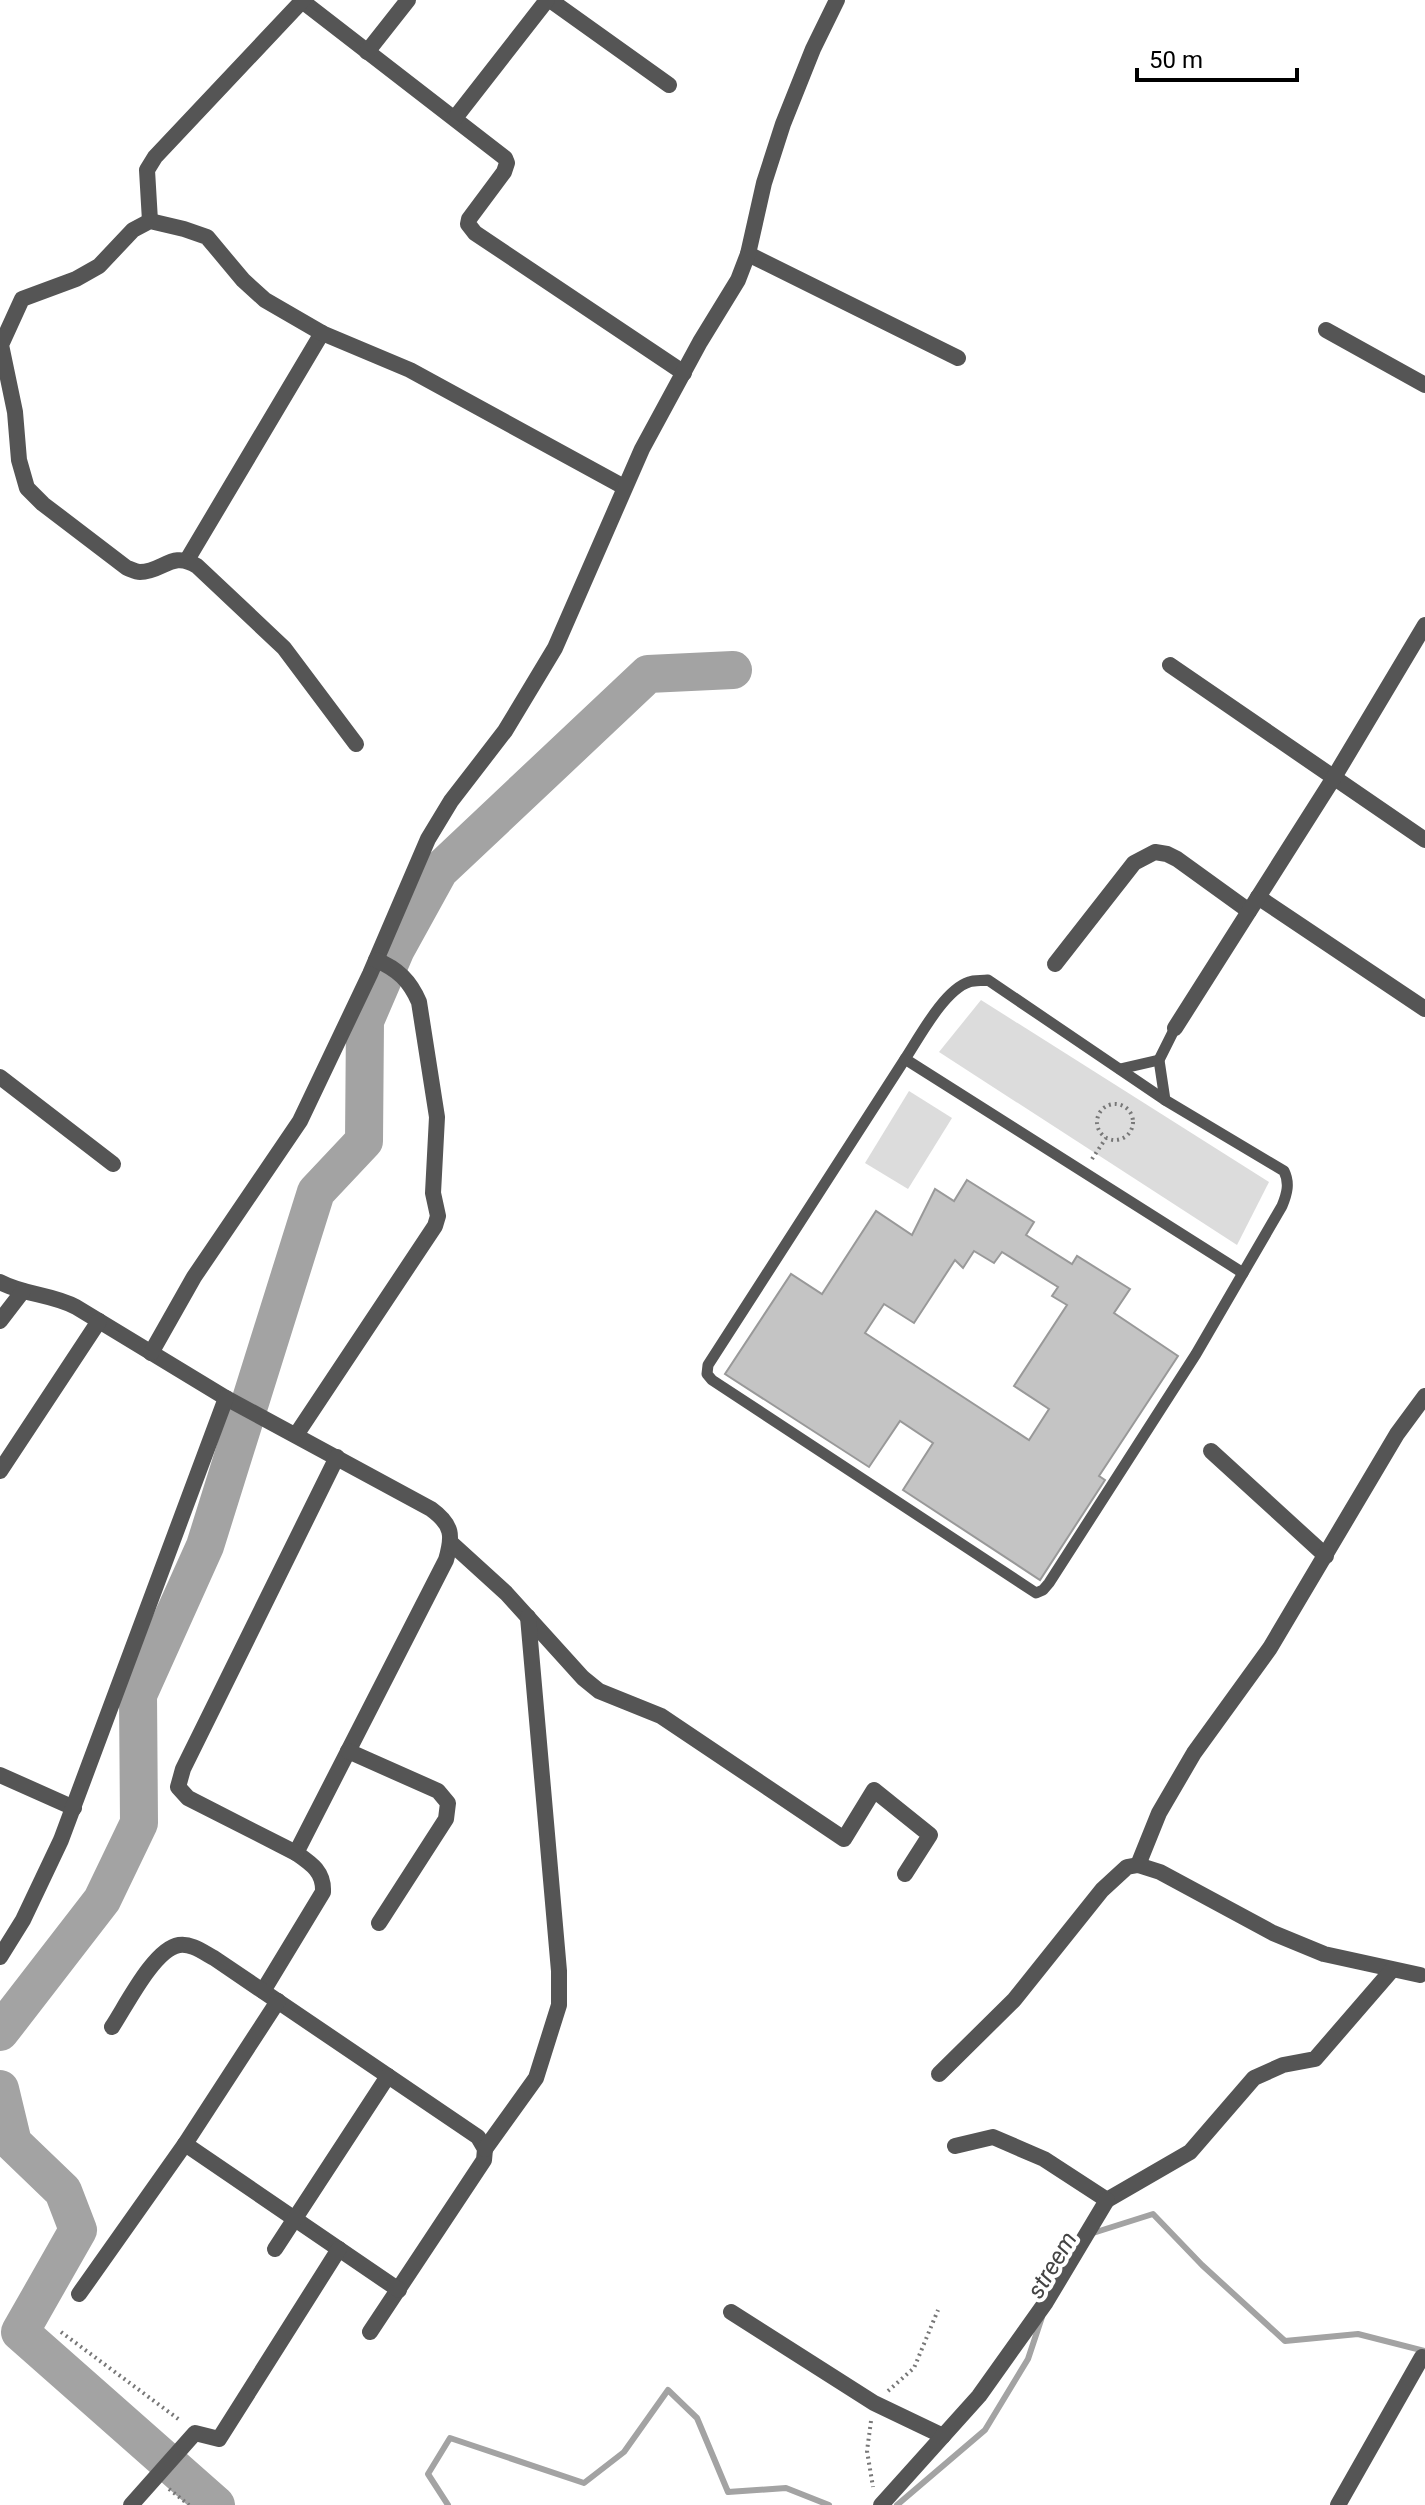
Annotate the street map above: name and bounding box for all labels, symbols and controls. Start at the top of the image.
scale bar [1137,32,1297,82]
text: 50 m [1149,46,1203,74]
water label: streem [1021,2227,1083,2303]

